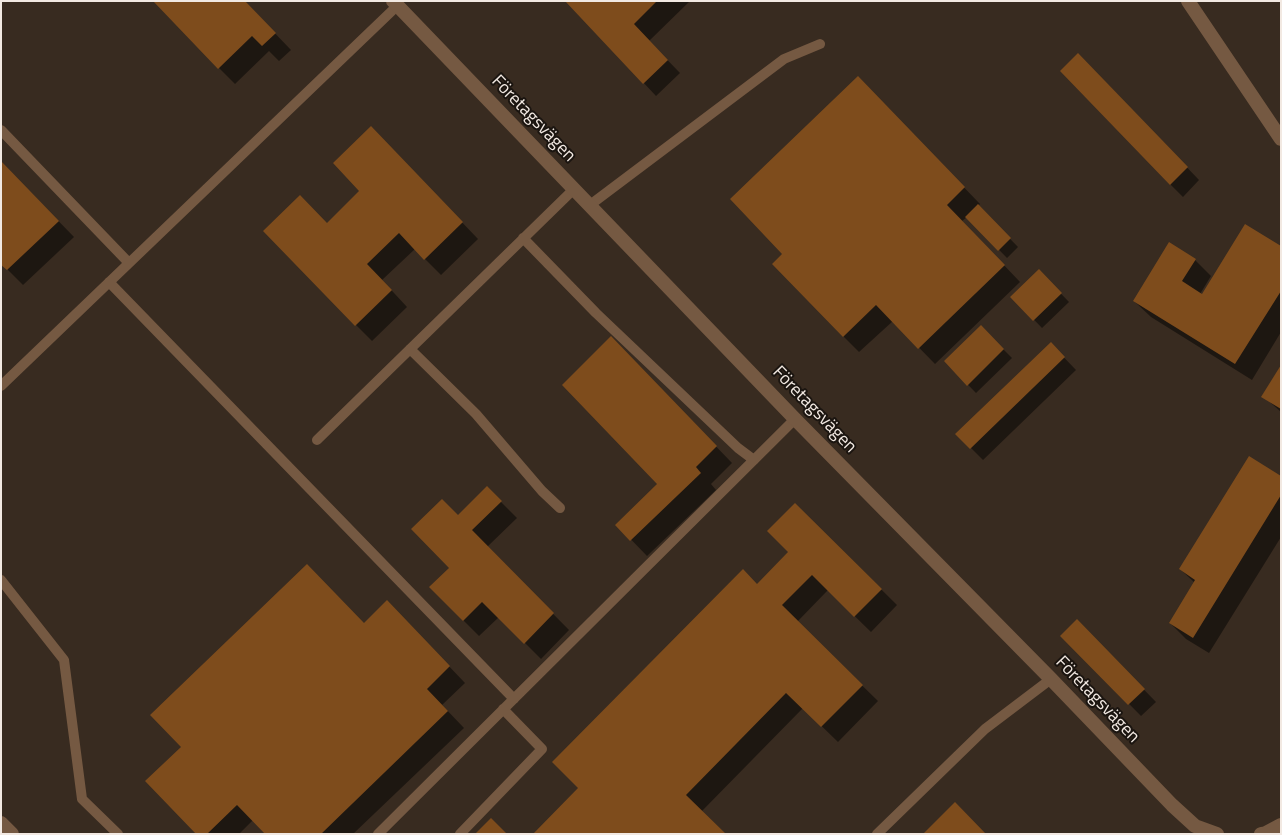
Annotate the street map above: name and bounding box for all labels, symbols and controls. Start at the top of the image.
street label: Företagsvägen [486,71,580,167]
street label: Företagsvägen [767,362,861,458]
street label: Företagsvägen [1050,652,1144,748]

